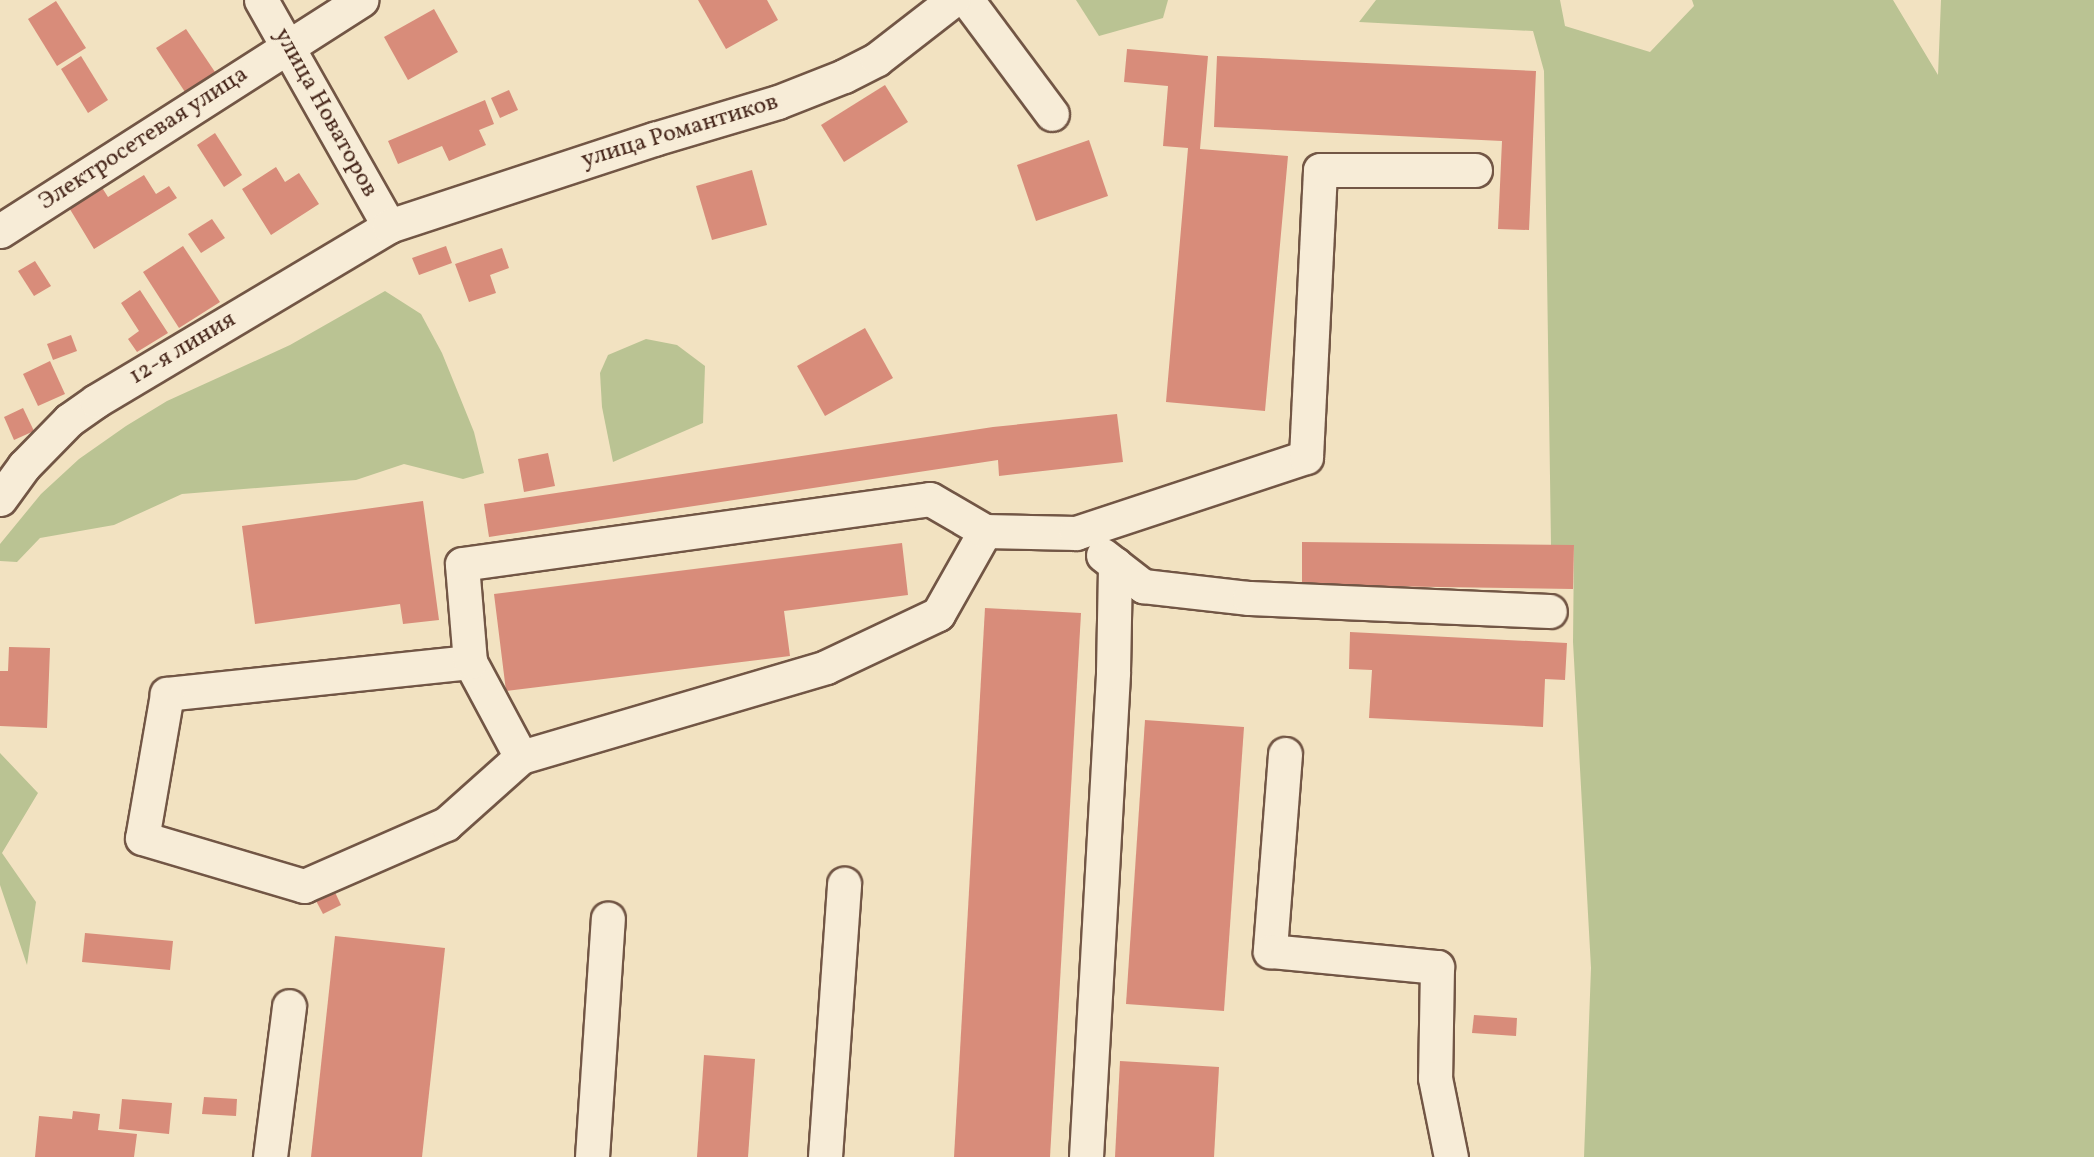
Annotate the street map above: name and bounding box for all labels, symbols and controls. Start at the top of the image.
street label: улица Новаторов [267,23,383,203]
street label: Электросетевая улица [34,60,254,218]
street label: улица Романтиков [578,88,782,176]
street label: 12-я линия [125,306,241,392]

